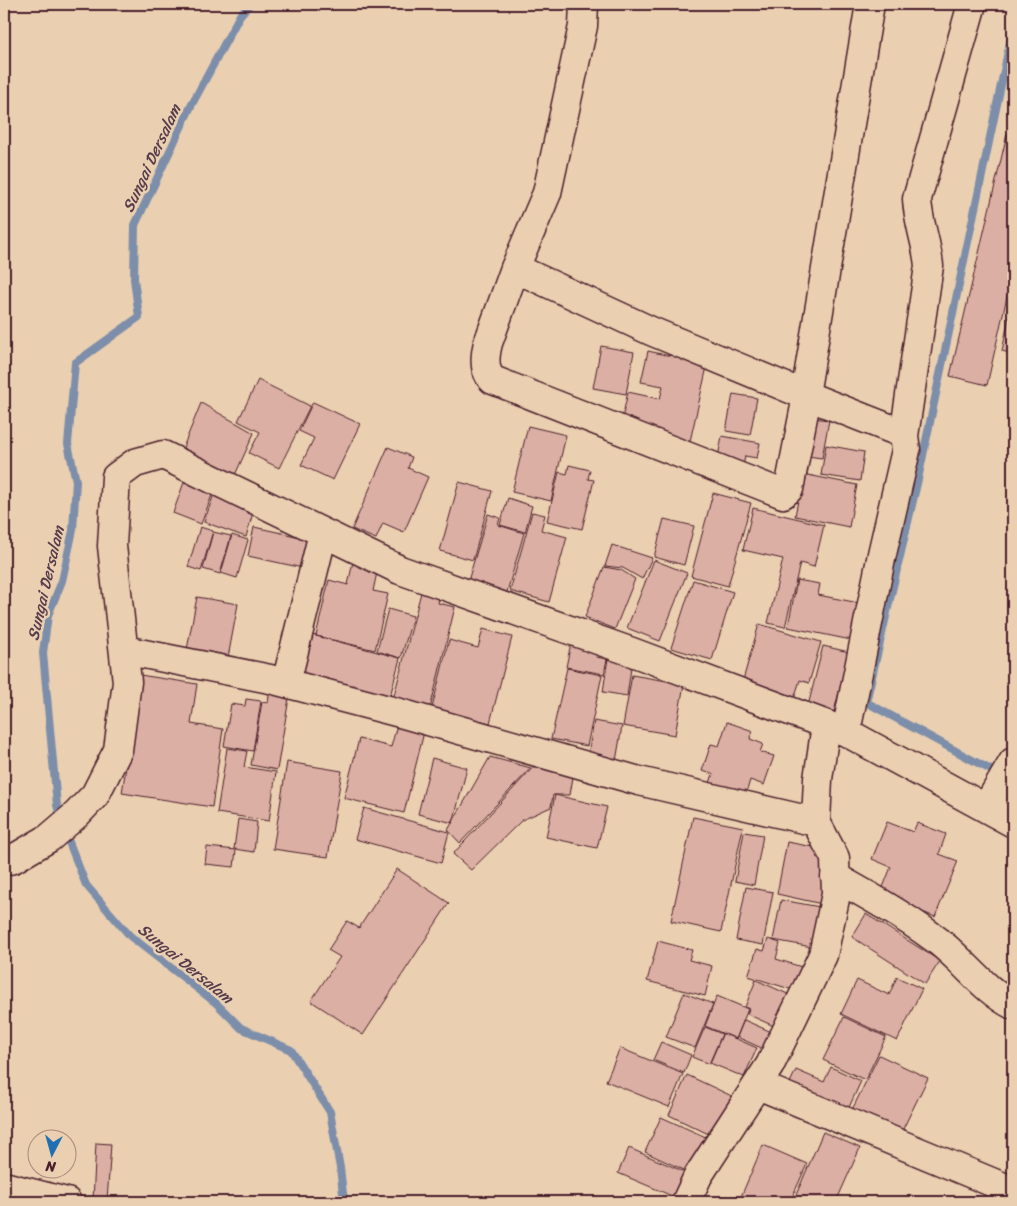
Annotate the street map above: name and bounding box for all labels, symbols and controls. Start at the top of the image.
water label: Sungai Dersalam [114,98,190,217]
water label: Sungai Dersalam [18,521,73,643]
water label: Sungai Dersalam [131,915,241,1012]
north arrow [28,1128,78,1178]
text: N [44,1153,58,1179]

